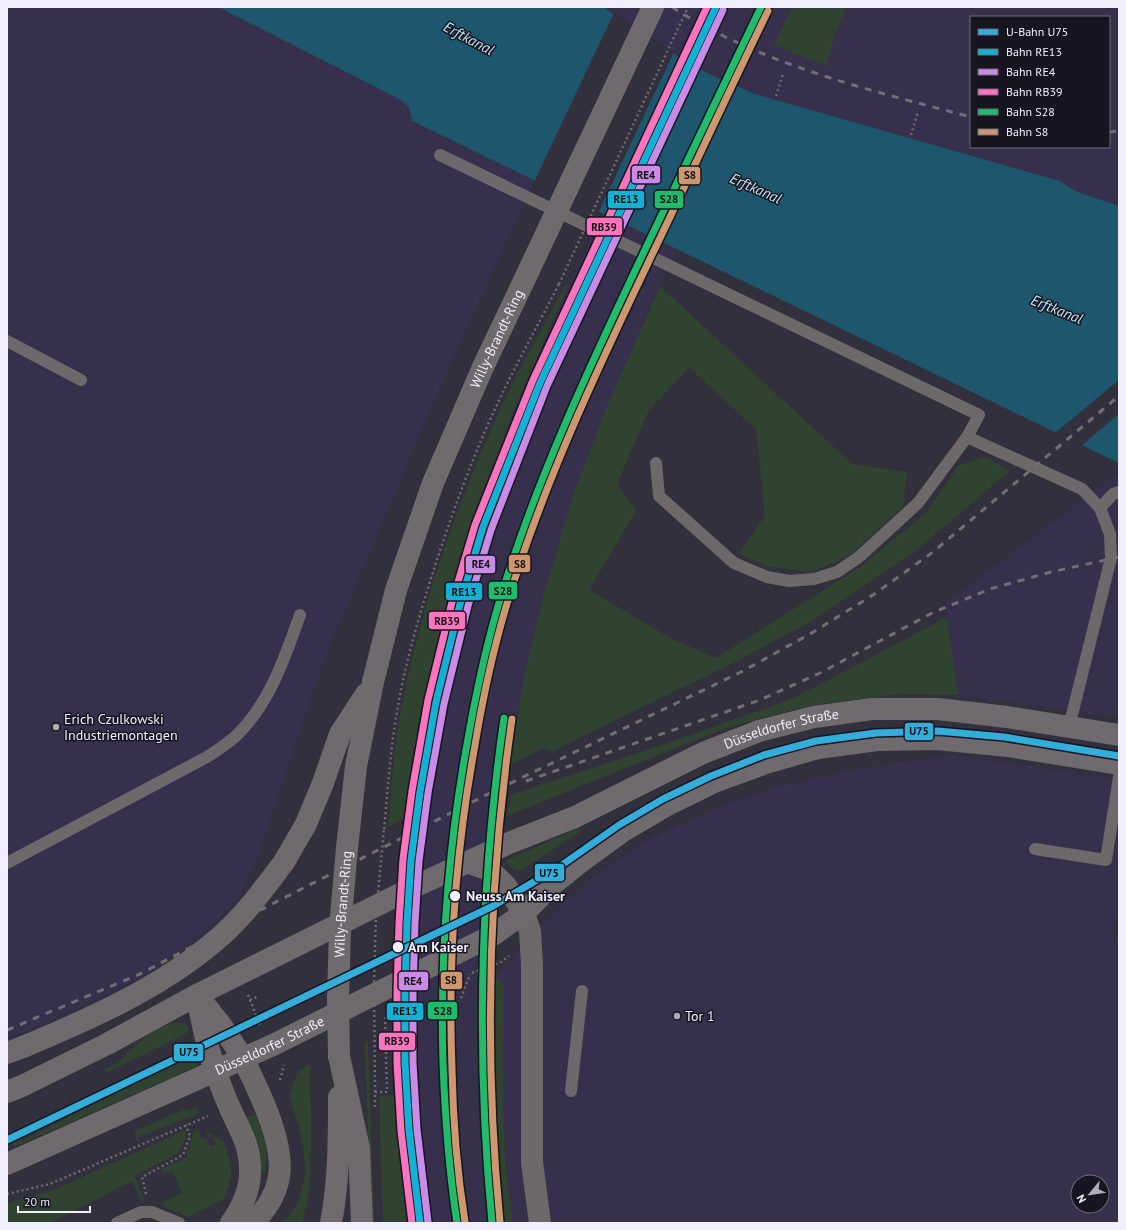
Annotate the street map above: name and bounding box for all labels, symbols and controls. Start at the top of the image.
legend [970,16,1110,148]
water label: Erftkanal [440,17,498,59]
text: U-Bahn U75 [1006,24,1068,39]
text: Bahn RE13 [1006,44,1062,59]
text: Bahn RE4 [1006,64,1056,79]
text: Bahn RB39 [1006,84,1063,99]
text: Bahn S28 [1006,104,1055,119]
text: Bahn S8 [1006,124,1048,139]
line badge: RE4 [631,165,661,184]
line badge: S8 [678,166,701,185]
text: RE4 [637,168,656,182]
text: S8 [684,168,696,182]
water label: Erftkanal [727,168,785,208]
line badge: RE13 [607,190,645,209]
line badge: S28 [654,190,684,209]
text: RE13 [614,192,638,206]
text: S28 [660,192,678,206]
line badge: RB39 [586,217,623,236]
text: RB39 [591,220,617,234]
street label: Willy-Brandt-Ring [466,286,528,391]
water label: Erftkanal [1028,290,1086,328]
line badge: S8 [508,554,531,573]
line badge: RE4 [465,555,496,574]
text: RE4 [472,557,491,571]
text: S8 [514,557,526,571]
line badge: S28 [488,581,518,600]
line badge: RE13 [445,582,483,601]
text: S28 [494,584,512,598]
text: RE13 [452,585,476,599]
line badge: RB39 [428,611,466,630]
text: RB39 [434,614,460,628]
street label: Düsseldorfer Straße [721,705,840,753]
place label: Erich Czulkowski Industriemontagen [64,710,178,744]
marker: Erich Czulkowski Industriemontagen [51,722,61,732]
line badge: U75 [904,722,934,741]
text: U75 [909,724,929,738]
street label: Willy-Brandt-Ring [330,850,356,958]
line badge: U75 [534,863,565,882]
text: U75 [539,866,559,880]
place label: Neuss Am Kaiser [466,887,565,905]
marker: Neuss Am Kaiser [448,889,462,903]
place label: Am Kaiser [408,938,468,956]
marker: Am Kaiser [391,940,405,954]
line badge: RE4 [398,971,429,991]
line badge: S8 [440,971,463,990]
text: S8 [445,973,457,987]
text: RE4 [404,974,423,988]
line badge: S28 [427,1001,458,1020]
line badge: RE13 [386,1002,424,1021]
text: RE13 [393,1004,417,1018]
text: S28 [434,1004,452,1018]
place label: Tor 1 [685,1007,715,1025]
marker: Tor 1 [672,1011,682,1021]
street label: Düsseldorfer Straße [212,1012,327,1079]
line badge: RB39 [378,1032,416,1051]
text: RB39 [384,1034,410,1048]
line badge: U75 [173,1043,204,1062]
text: U75 [179,1045,199,1059]
north arrow [1070,1174,1110,1214]
scale bar [18,1188,90,1214]
text: N [1073,1192,1089,1205]
text: 20 m [24,1194,50,1209]

